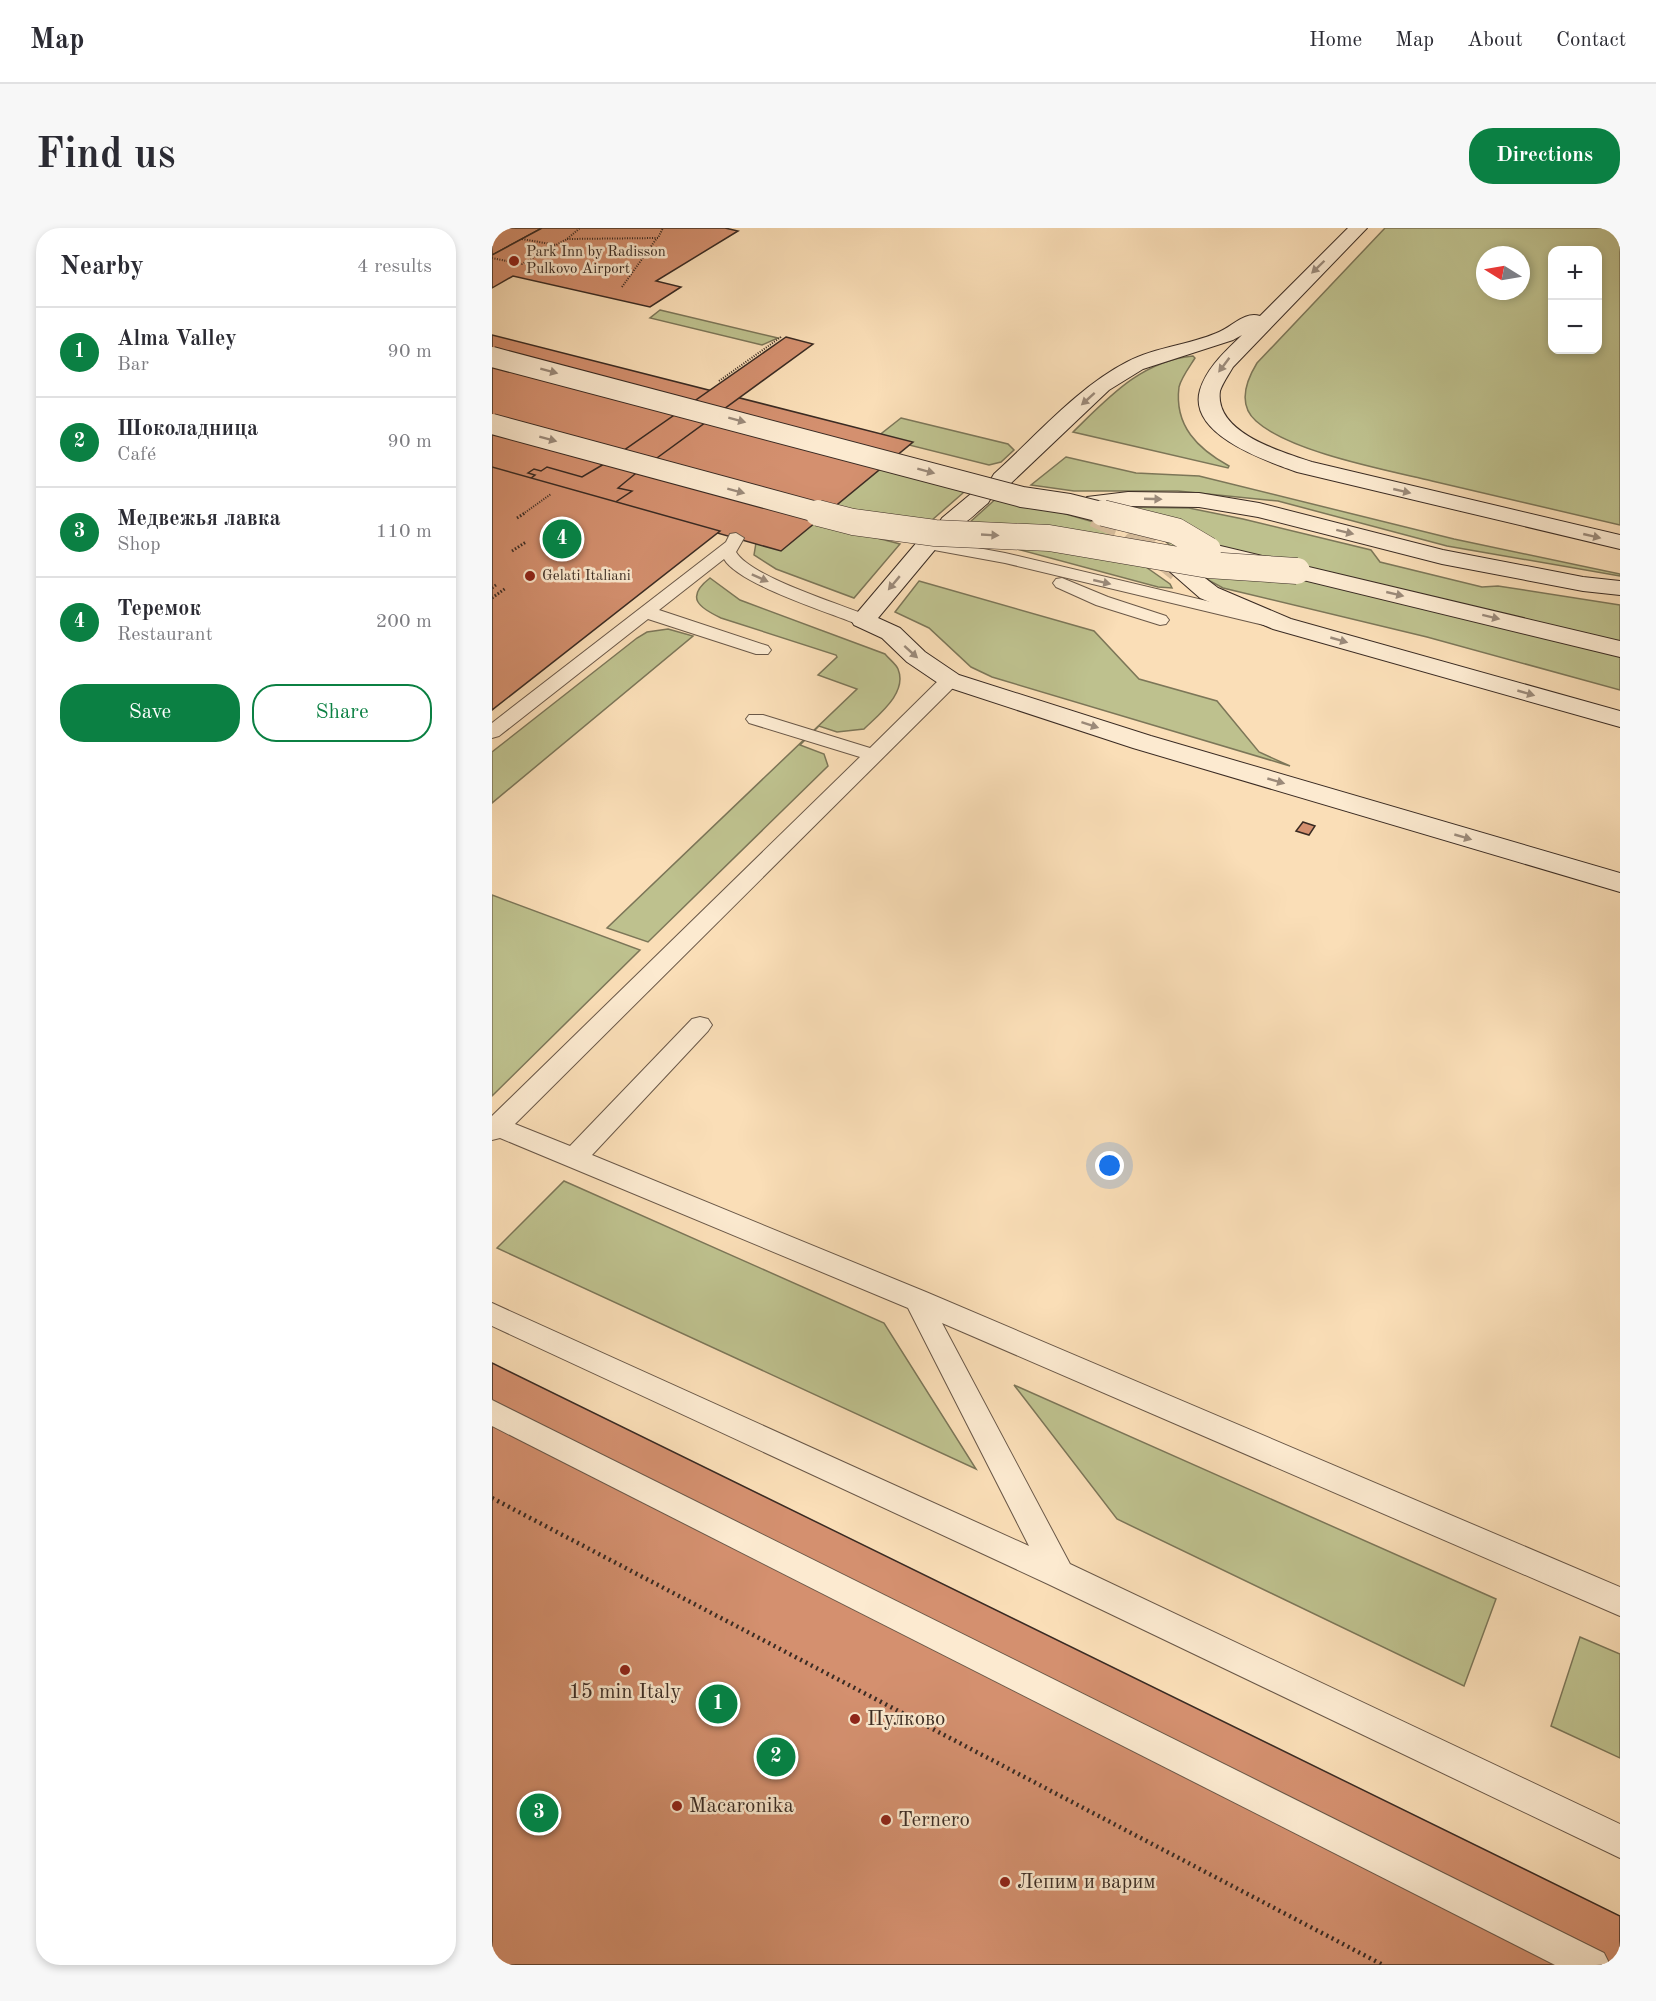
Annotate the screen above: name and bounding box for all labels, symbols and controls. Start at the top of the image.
text: Map [30,27,84,55]
text: Home [1309,30,1362,51]
text: Map [1395,30,1434,51]
text: About [1467,30,1523,51]
text: Contact [1556,30,1626,51]
button: Directions [1469,128,1620,184]
text: Find us [36,135,175,177]
place label: Park Inn by Radisson Pulkovo Airport [526,245,666,277]
north arrow [1476,246,1530,300]
map controls [1548,246,1602,354]
button: + [1548,246,1602,300]
text: Nearby [60,254,144,280]
marker: Park Inn by Radisson Pulkovo Airport [507,254,521,268]
text: 4 results [357,257,432,277]
one-way arrow [1312,260,1326,274]
button: − [1548,300,1602,354]
text: Alma Valley [117,328,237,350]
text: 1 [74,342,85,362]
text: 90 m [387,342,432,362]
text: Bar [117,355,149,375]
one-way arrow [1218,356,1230,372]
one-way arrow [539,367,558,377]
one-way arrow [1081,392,1096,405]
one-way arrow [728,416,746,426]
text: Шоколадница [117,418,258,440]
text: 2 [74,432,85,452]
text: 90 m [387,432,432,452]
one-way arrow [540,435,558,444]
text: Café [117,445,156,465]
one-way arrow [917,467,935,476]
one-way arrow [1393,486,1412,496]
one-way arrow [728,487,746,496]
one-way arrow [1144,495,1163,504]
text: Медвежья лавка [117,508,281,530]
pin: 4 [542,516,582,562]
text: 3 [74,522,85,542]
text: 110 m [376,522,432,542]
one-way arrow [1336,528,1354,537]
one-way arrow [980,530,999,539]
one-way arrow [1583,531,1601,541]
text: Shop [117,535,161,555]
marker: Gelati Italiani [523,569,537,583]
place label: Gelati Italiani [542,569,631,584]
one-way arrow [752,574,769,583]
one-way arrow [888,575,901,590]
one-way arrow [1093,577,1112,587]
one-way arrow [1386,589,1404,599]
text: Теремок [117,598,201,620]
text: 4 [74,612,85,632]
text: 200 m [376,612,432,632]
one-way arrow [1482,613,1500,622]
text: Restaurant [117,625,213,645]
one-way arrow [1330,636,1348,645]
one-way arrow [903,645,918,658]
button: Save [60,684,240,742]
button: Share [252,684,432,742]
one-way arrow [1517,688,1535,698]
one-way arrow [1081,721,1099,730]
one-way arrow [1267,777,1285,787]
one-way arrow [1454,832,1472,842]
your location [1095,1151,1124,1180]
marker: 15 min Italy [618,1663,632,1677]
place label: 15 min Italy [569,1682,681,1703]
pin: 1 [698,1682,738,1726]
place label: Пулково [867,1709,946,1730]
marker: Пулково [848,1712,862,1726]
pin: 2 [756,1734,796,1780]
pin: 3 [520,1790,558,1836]
place label: Macaronika [689,1796,794,1817]
marker: Macaronika [670,1799,684,1813]
place label: Ternero [898,1810,970,1831]
marker: Ternero [879,1813,893,1827]
place label: Лепим и варим [1017,1872,1156,1893]
marker: Лепим и варим [998,1875,1012,1889]

